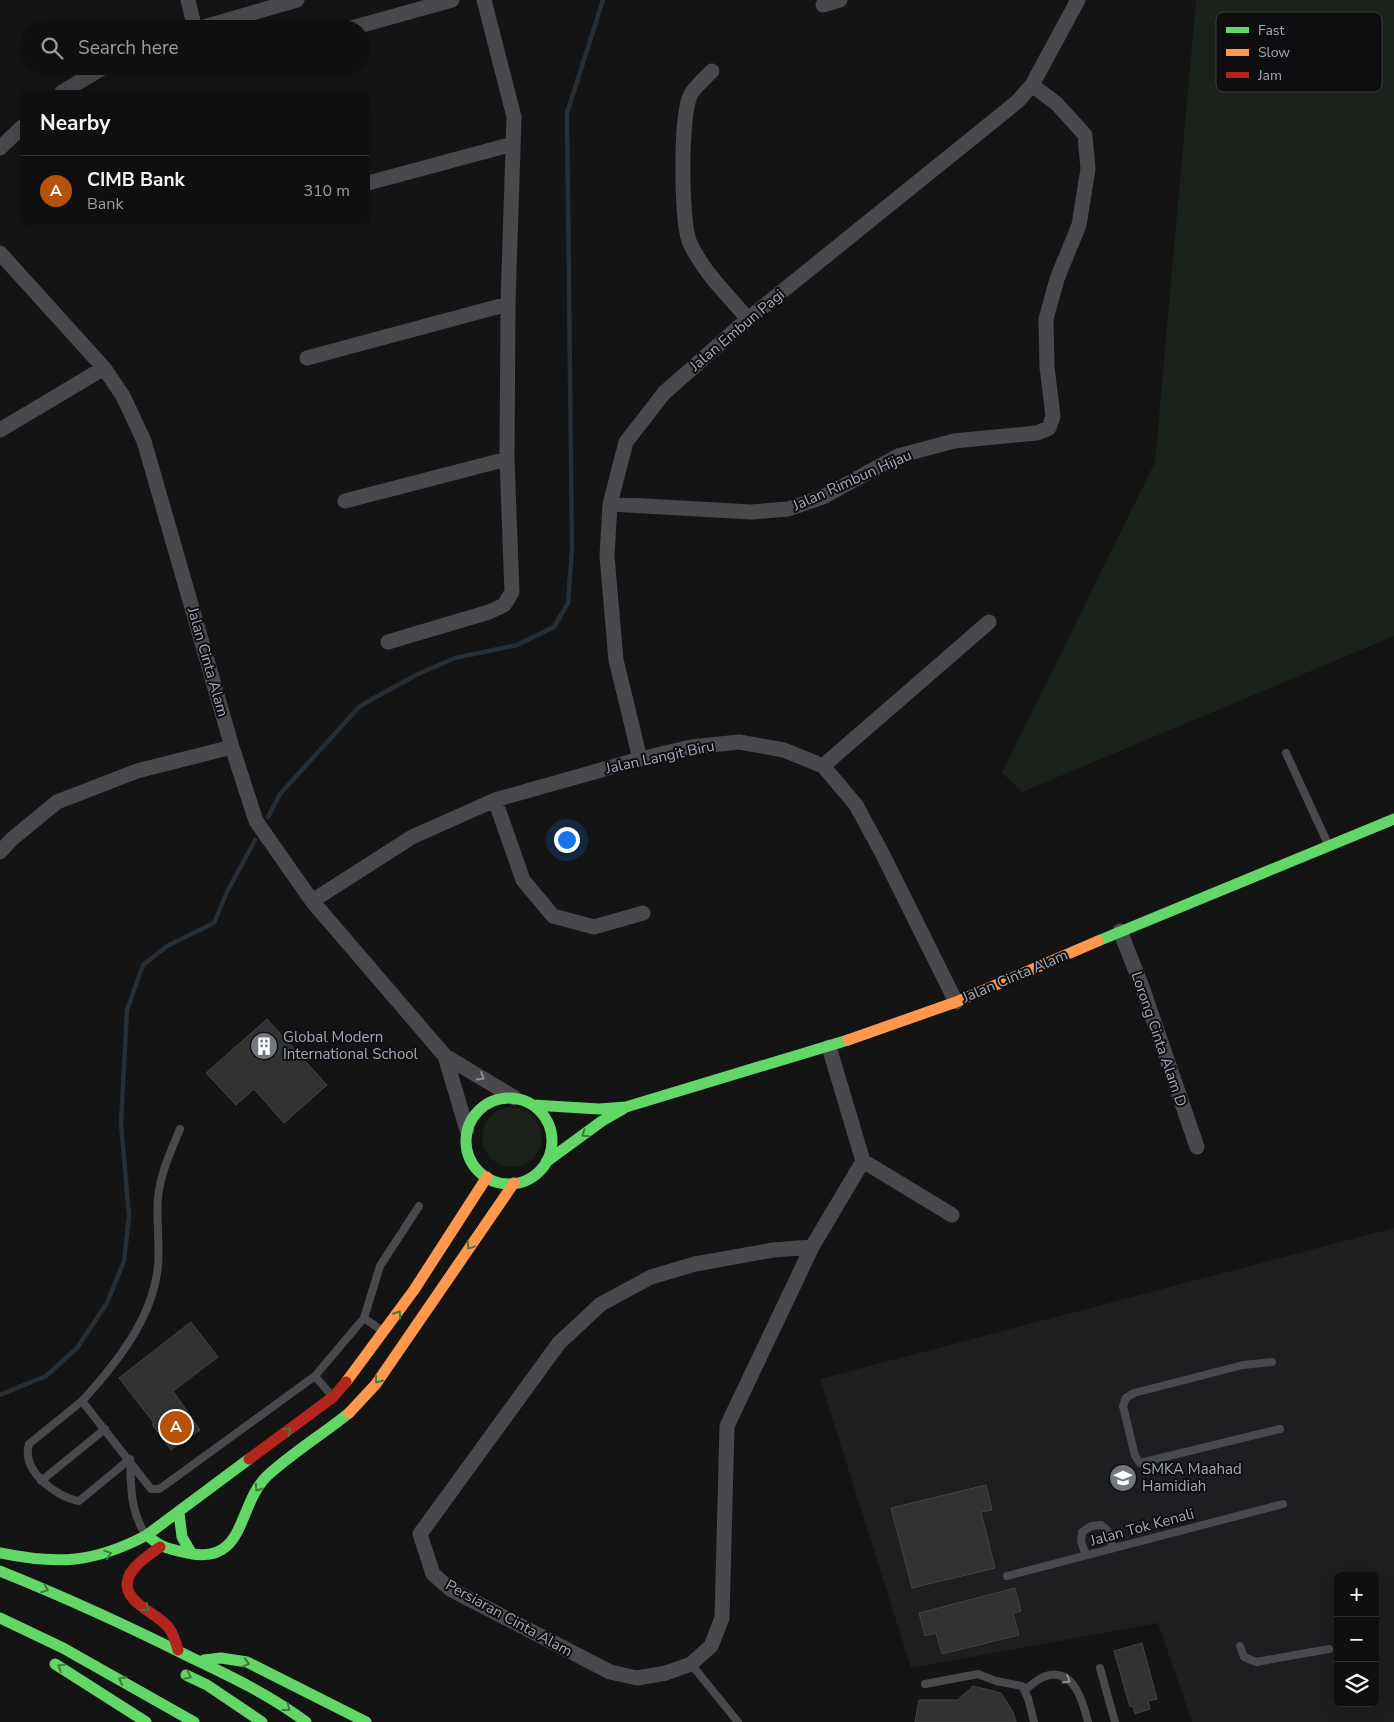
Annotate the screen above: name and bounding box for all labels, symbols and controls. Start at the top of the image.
legend [1216,12,1382,92]
search box [20,20,370,75]
text: Fast [1258,21,1284,40]
icon: search [38,34,66,62]
text: Search here [78,35,179,61]
text: Slow [1258,43,1290,62]
text: Jam [1257,66,1282,85]
text: Nearby [40,109,110,137]
text: CIMB Bank [87,167,185,193]
text: A [50,180,62,202]
text: 310 m [303,180,350,202]
text: Bank [87,193,123,215]
street label: Jalan Embun Pagi [685,284,789,376]
street label: Jalan Rimbun Hijau [788,445,915,516]
street label: Jalan Cinta Alam [183,604,233,719]
street label: Jalan Langit Biru [603,736,716,779]
your location [554,827,580,853]
street label: Jalan Cinta Alam [958,945,1071,1008]
street label: Lorong Cinta Alam D [1127,969,1191,1109]
place label: Global Modern International School [283,1027,419,1064]
building icon: Global Modern International School [249,1031,279,1061]
one-way arrow [475,1070,484,1080]
one-way arrow [581,1128,591,1137]
one-way arrow [466,1240,476,1249]
one-way arrow [391,1310,401,1319]
one-way arrow [375,1374,384,1384]
pin: A [160,1408,192,1446]
one-way arrow [282,1429,291,1437]
place label: SMKA Maahad Hamidiah [1142,1459,1242,1496]
school or university icon: SMKA Maahad Hamidiah [1108,1463,1138,1493]
one-way arrow [255,1482,264,1492]
street label: Jalan Tok Kenali [1087,1504,1196,1551]
one-way arrow [103,1549,111,1559]
map controls [1334,1572,1379,1707]
button: + [1334,1572,1379,1617]
street label: Persiaran Cinta Alam [442,1575,576,1661]
one-way arrow [41,1583,49,1593]
one-way arrow [140,1603,149,1611]
button: − [1334,1617,1379,1662]
one-way arrow [241,1657,250,1668]
button: layers [1334,1662,1379,1707]
one-way arrow [58,1664,67,1674]
one-way arrow [183,1670,192,1680]
one-way arrow [1061,1673,1070,1683]
one-way arrow [118,1676,127,1686]
one-way arrow [281,1702,290,1710]

